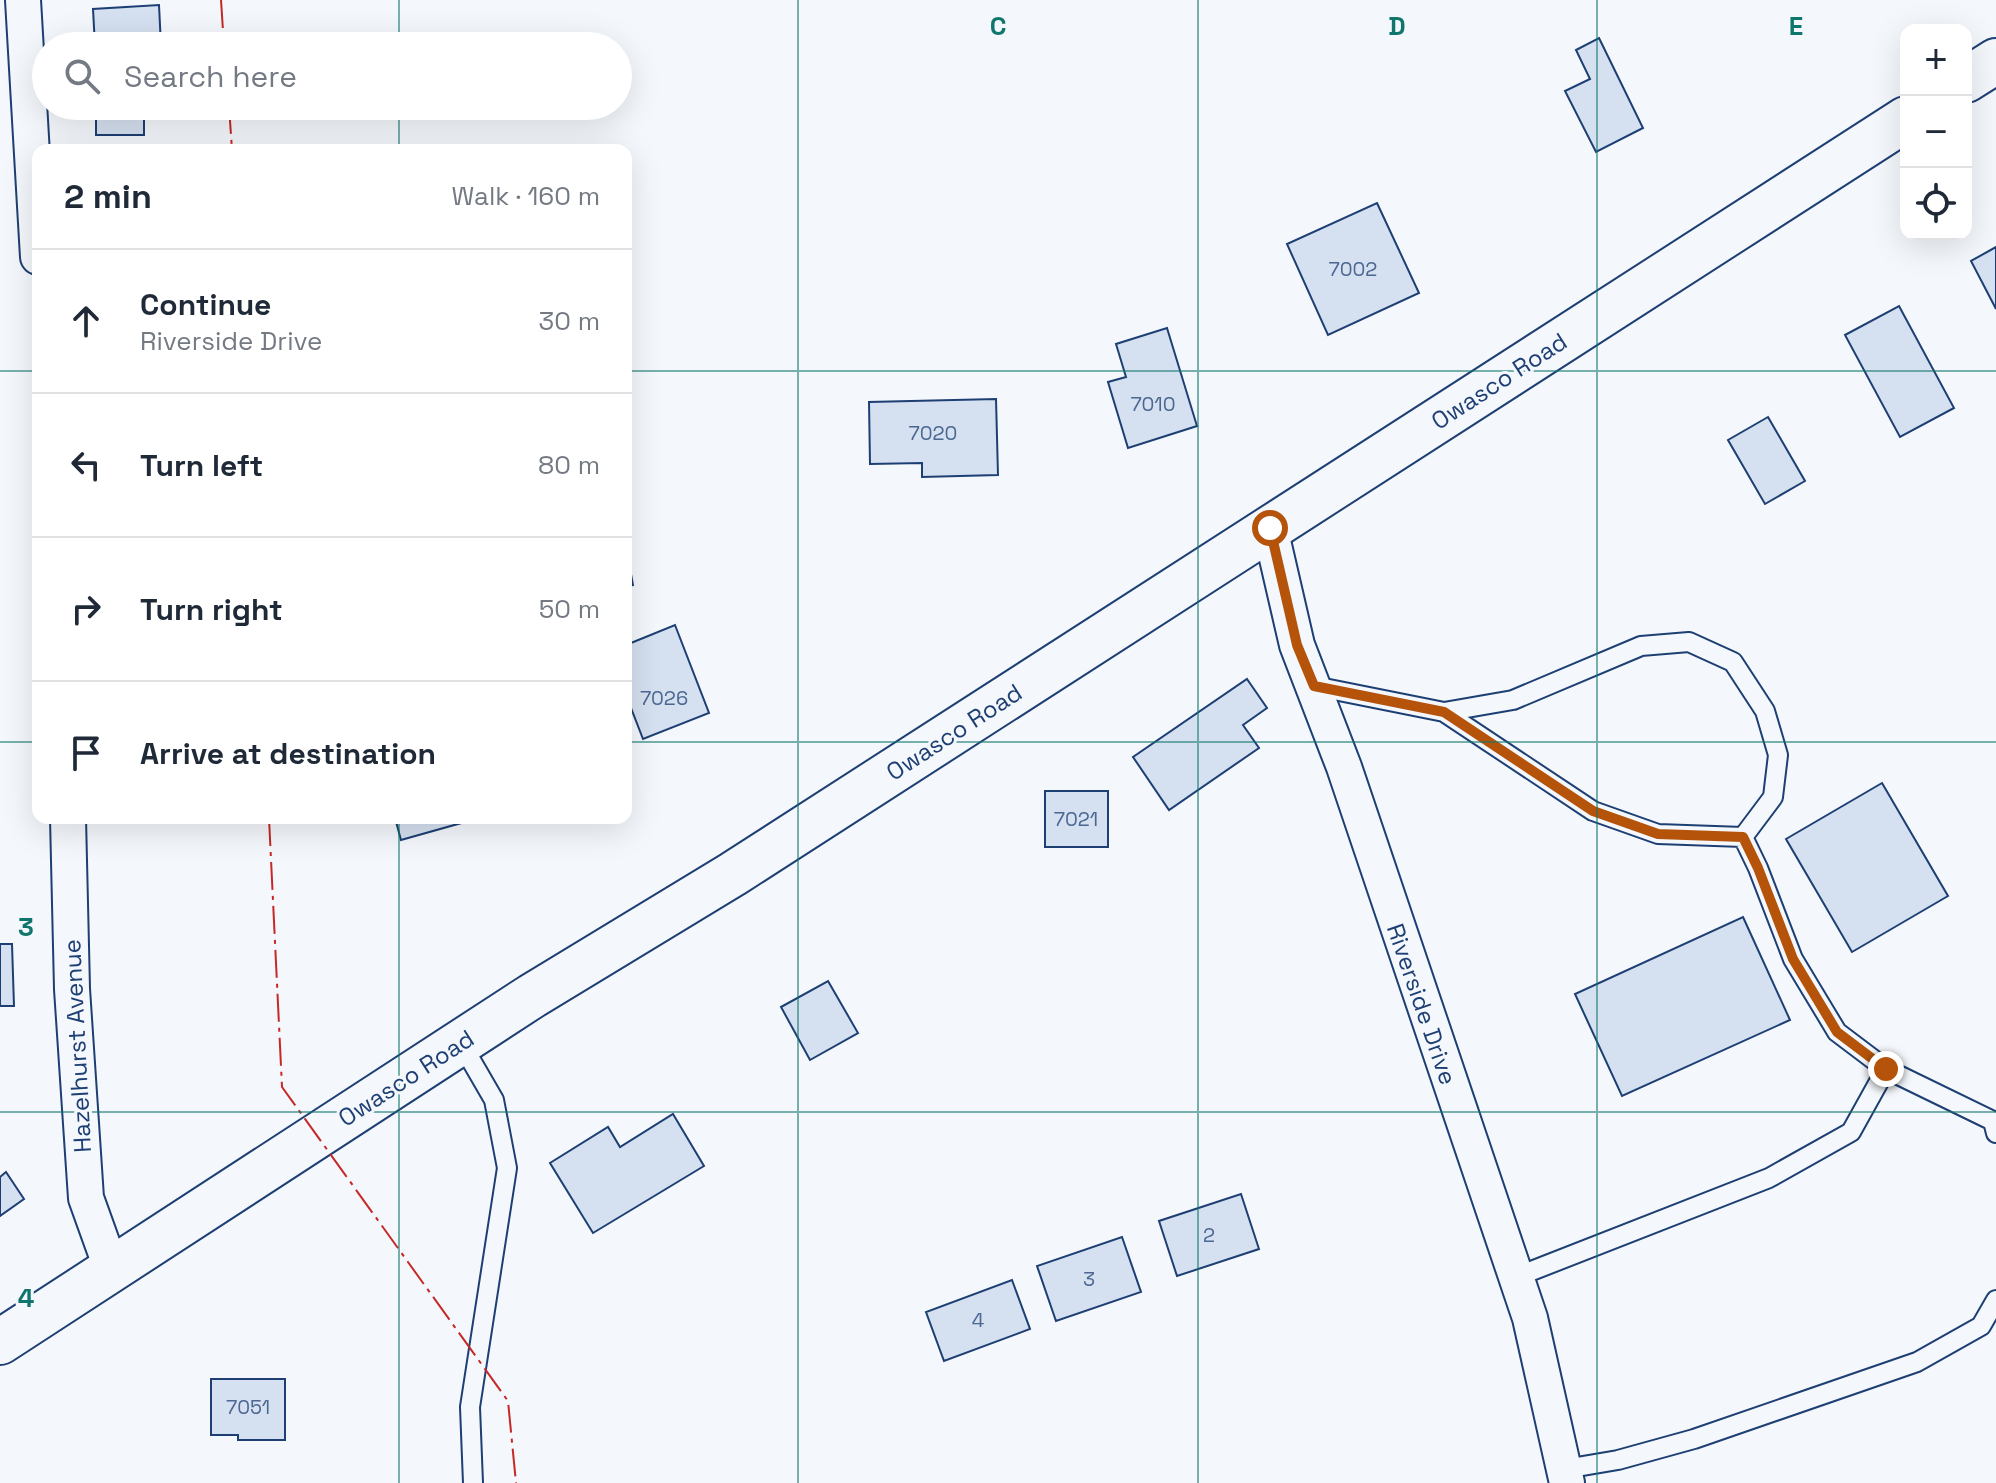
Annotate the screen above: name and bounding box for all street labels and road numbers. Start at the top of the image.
street label: Owasco Road [1425,326,1573,436]
street label: Owasco Road [880,677,1028,787]
street label: Riverside Drive [1380,919,1464,1089]
street label: Hazelhurst Avenue [56,938,98,1154]
street label: Owasco Road [332,1023,480,1133]

